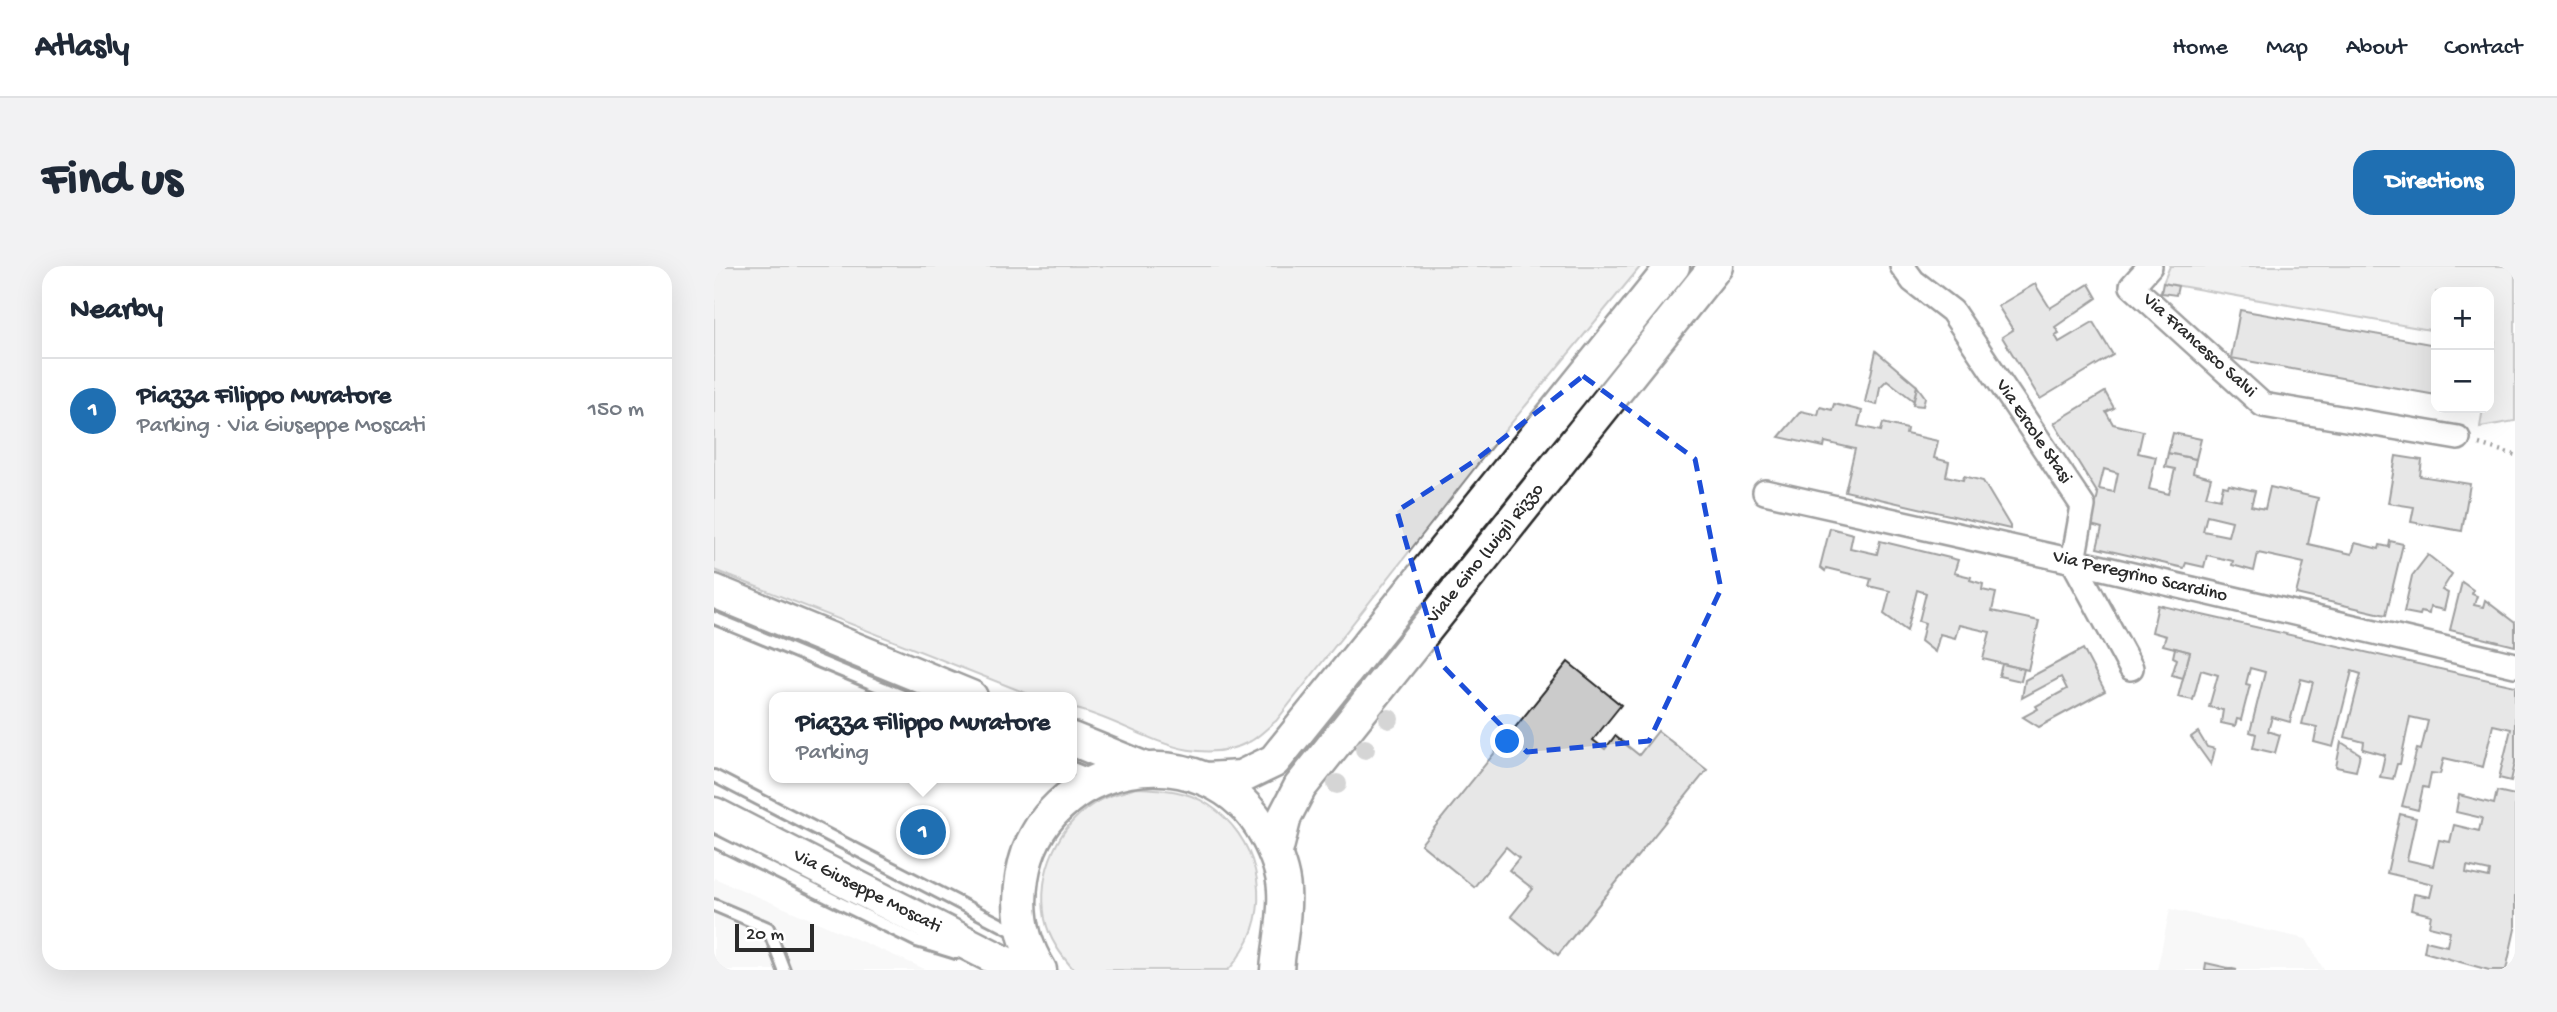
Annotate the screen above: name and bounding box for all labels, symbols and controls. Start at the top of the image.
text: Atlasly [35,29,129,67]
text: Home [2172,34,2228,63]
text: Map [2266,34,2308,63]
text: About [2346,34,2406,63]
text: Contact [2444,34,2522,63]
button: Directions [2353,150,2515,215]
text: Find us [42,153,182,211]
map controls [2431,287,2494,413]
button: + [2431,287,2494,350]
street label: Via Francesco Salvi [2136,288,2261,403]
text: Nearby [70,294,163,329]
button: − [2431,350,2494,413]
street label: Via Ercole Stasi [1989,374,2076,489]
text: Piazza Filippo Muratore [137,382,391,413]
text: 1 [88,397,98,424]
text: 150 m [588,397,644,424]
text: Parking · Via Giuseppe Moscati [137,413,426,440]
street label: Viale Gino (Luigi) Rizzo [1422,479,1550,630]
street label: Via Peregrino Scardino [2050,546,2230,608]
popup [769,692,1077,783]
text: Piazza Filippo Muratore [796,709,1050,740]
your location [1490,724,1524,758]
text: Parking [796,740,869,767]
pin: 1 [900,806,946,858]
street label: Via Giuseppe Moscati [788,844,945,939]
scale bar [735,921,814,953]
text: 20 m [746,924,784,947]

